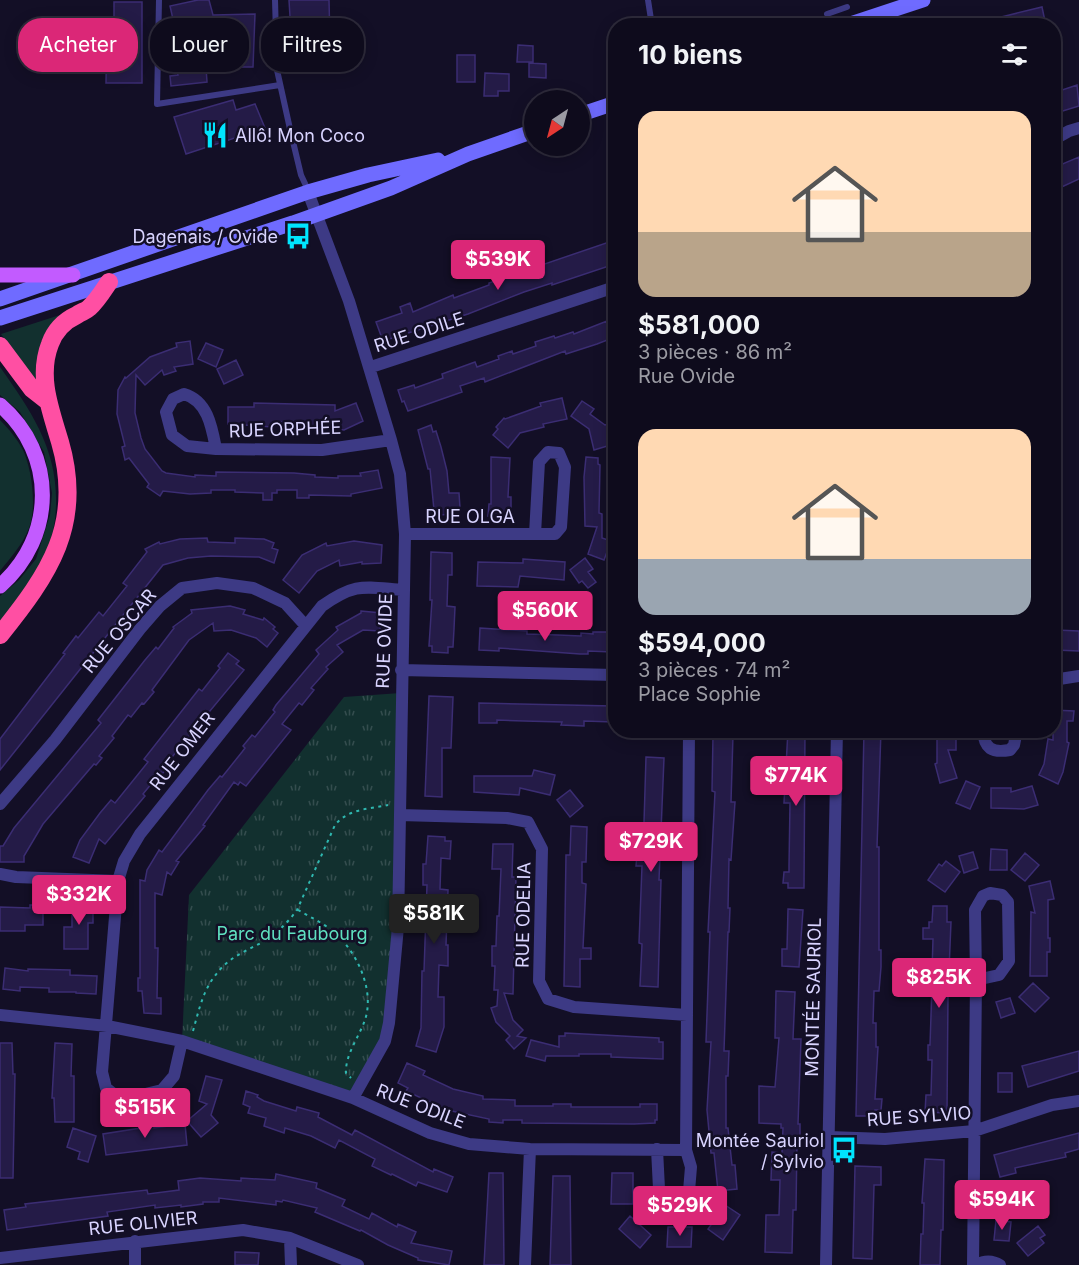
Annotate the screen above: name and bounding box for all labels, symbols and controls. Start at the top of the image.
chip: Acheter [18,18,138,72]
chip: Louer [150,18,249,72]
chip: Filtres [261,18,364,72]
icon: filters [998,38,1031,71]
text: 10 biens [638,39,743,70]
north arrow [524,90,590,156]
map controls [524,90,590,156]
restaurant icon: Allô! Mon Coco [200,120,230,150]
place label: Allô! Mon Coco [235,125,365,146]
icon: home [781,150,889,258]
bus stop icon: Dagenais / Ovide [283,221,313,251]
place label: Dagenais / Ovide [132,226,278,247]
pin: $539K [456,240,540,291]
text: $539K [465,247,531,271]
street label: RUE ODILE [371,308,467,356]
text: $581,000 [638,309,760,340]
text: 3 pièces · 86 m² [638,340,792,364]
text: Rue Ovide [638,364,735,388]
street label: RUE ORPHÉE [228,416,342,441]
icon: home [781,468,889,576]
street label: RUE OLGA [425,506,515,527]
street label: RUE OSCAR [78,584,160,677]
pin: $560K [503,591,587,642]
street label: RUE OVIDE [372,593,396,689]
text: $560K [512,598,578,622]
text: $594,000 [638,627,766,658]
text: 3 pièces · 74 m² [638,658,790,682]
text: Place Sophie [638,682,761,706]
street label: RUE OMER [145,707,219,794]
pin: $774K [754,756,838,807]
text: $774K [764,763,828,787]
pin: $729K [609,822,693,873]
text: $729K [619,829,683,853]
street label: RUE ODELIA [512,862,534,968]
pin: $332K [37,875,121,926]
text: $332K [46,882,112,906]
pin: $581K [392,894,476,945]
text: $581K [403,901,465,925]
street label: MONTÉE SAURIOL [800,917,825,1077]
park label: Parc du Faubourg [216,923,368,944]
pin: $825K [897,958,981,1009]
text: $825K [906,965,972,989]
street label: RUE ODILE [374,1079,468,1133]
pin: $515K [103,1088,187,1139]
text: $515K [114,1095,176,1119]
street label: RUE SYLVIO [866,1102,972,1130]
place label: Montée Sauriol / Sylvio [696,1130,824,1172]
bus stop icon: Montée Sauriol / Sylvio [829,1135,859,1165]
pin: $594K [960,1180,1044,1231]
pin: $529K [638,1186,722,1237]
text: $594K [969,1187,1035,1211]
text: $529K [647,1193,713,1217]
street label: RUE OLIVIER [88,1207,199,1239]

